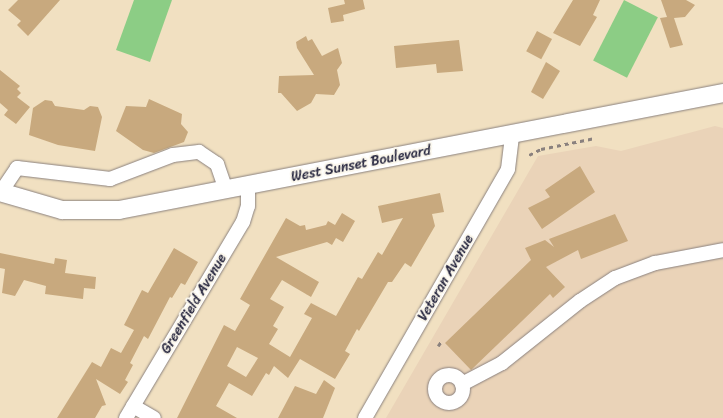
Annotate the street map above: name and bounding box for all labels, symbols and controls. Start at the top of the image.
street label: West Sunset Boulevard [290,142,432,186]
street label: Veteran Avenue [415,232,477,324]
street label: Greenfield Avenue [158,251,230,357]

